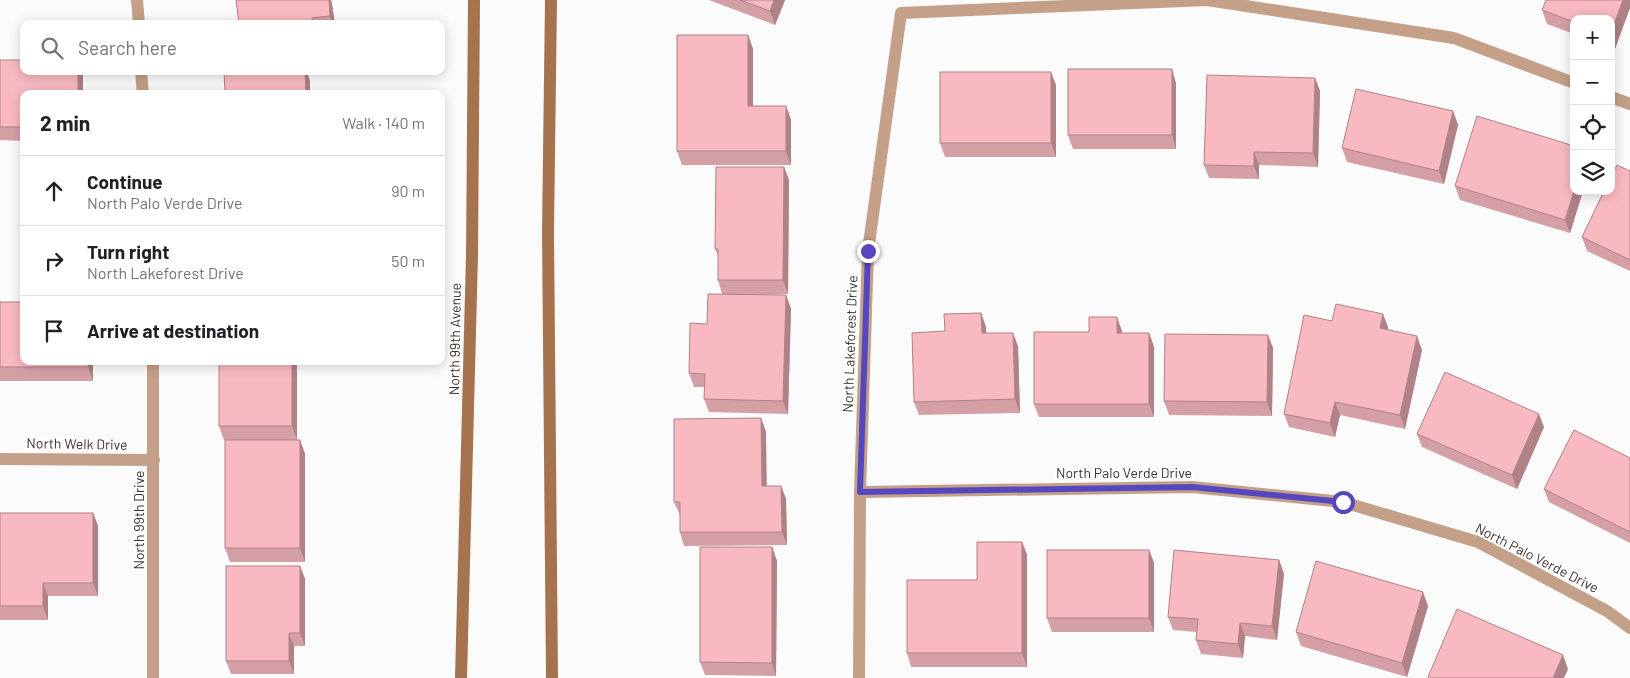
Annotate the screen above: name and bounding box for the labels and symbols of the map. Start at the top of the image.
route end [857,240,880,263]
street label: North Lakeforest Drive [839,275,860,413]
street label: North 99th Avenue [445,283,464,395]
street label: North Welk Drive [26,434,128,453]
street label: North Palo Verde Drive [1056,464,1192,481]
street label: North 99th Drive [130,470,147,570]
route start [1332,491,1355,514]
street label: North Palo Verde Drive [1473,519,1602,596]

